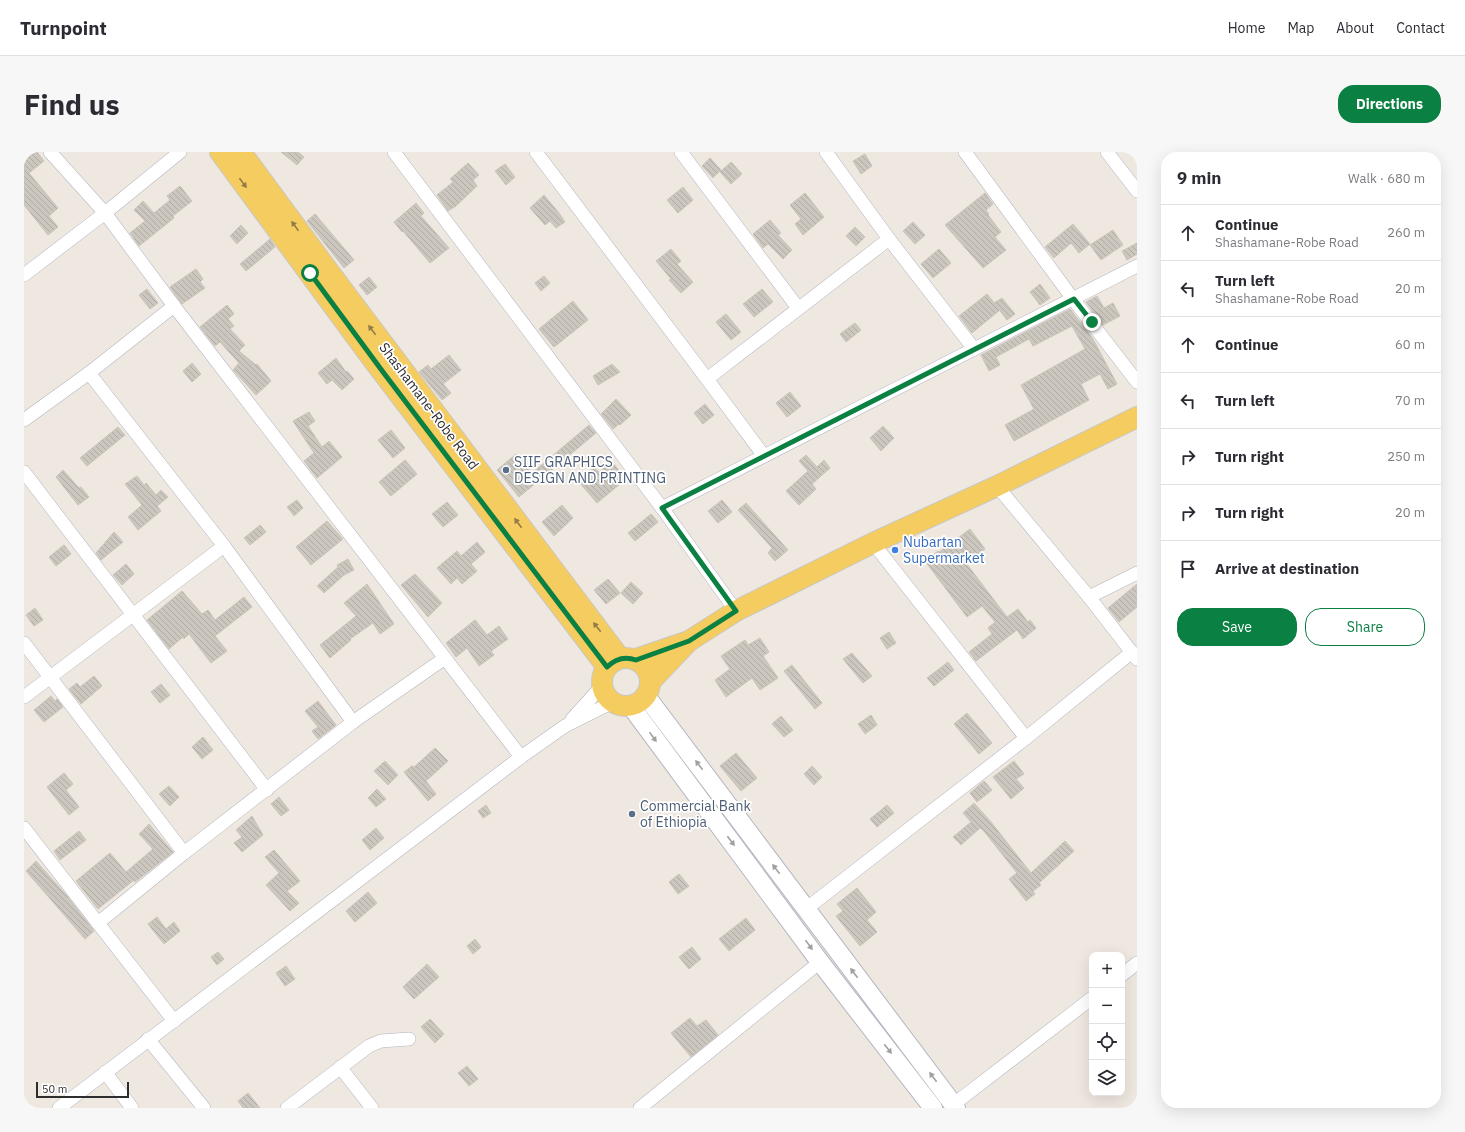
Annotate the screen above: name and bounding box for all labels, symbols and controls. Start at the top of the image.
text: Turnpoint [20,16,107,40]
text: Home [1228,19,1265,37]
text: Map [1287,19,1314,37]
text: About [1336,19,1374,37]
text: Contact [1396,19,1445,37]
button: Directions [1338,85,1441,123]
text: Find us [24,86,120,123]
text: 9 min [1177,167,1221,189]
text: Walk · 680 m [1348,170,1425,187]
one-way arrow [239,178,247,189]
text: Continue [1215,215,1279,234]
one-way arrow [291,220,299,231]
icon: ahead [1177,222,1199,244]
text: 260 m [1387,224,1425,241]
text: Shashamane-Robe Road [1215,234,1359,251]
route start [301,264,319,282]
text: Turn left [1215,271,1275,290]
icon: left [1177,278,1199,300]
text: 20 m [1395,280,1425,297]
text: Shashamane-Robe Road [1215,290,1359,307]
route end [1083,313,1101,331]
one-way arrow [369,325,377,335]
icon: ahead [1177,334,1199,356]
text: Continue [1215,335,1279,354]
text: 60 m [1395,336,1425,353]
street label: Shashamane-Robe Road [375,339,483,473]
icon: left [1177,390,1199,412]
text: Turn left [1215,391,1275,410]
text: 70 m [1395,392,1425,409]
icon: right [1177,446,1199,468]
text: Turn right [1215,447,1284,466]
text: 250 m [1387,448,1425,465]
place label: SIIF GRAPHICS DESIGN AND PRINTING [514,453,666,487]
marker: SIIF GRAPHICS DESIGN AND PRINTING [501,465,511,475]
icon: right [1177,502,1199,524]
text: Turn right [1215,503,1284,522]
text: 20 m [1395,504,1425,521]
one-way arrow [514,518,522,529]
place label: Nubartan Supermarket [903,533,985,567]
marker: Nubartan Supermarket [890,545,900,555]
icon: arrive [1177,558,1199,580]
text: Arrive at destination [1215,559,1359,578]
button: Save [1177,608,1297,646]
button: Share [1305,608,1425,646]
one-way arrow [593,622,601,632]
one-way arrow [649,732,657,742]
one-way arrow [695,760,703,770]
place label: Commercial Bank of Ethiopia [640,797,751,831]
marker: Commercial Bank of Ethiopia [627,809,637,819]
one-way arrow [727,836,735,846]
one-way arrow [772,864,780,875]
one-way arrow [805,940,813,951]
map controls [1089,952,1125,1096]
button: + [1089,952,1125,988]
one-way arrow [850,968,858,979]
button: − [1089,988,1125,1024]
button: locate [1089,1024,1125,1060]
one-way arrow [883,1043,892,1054]
button: layers [1089,1060,1125,1096]
one-way arrow [929,1072,937,1082]
scale bar [36,1080,129,1099]
text: 50 m [42,1082,67,1096]

